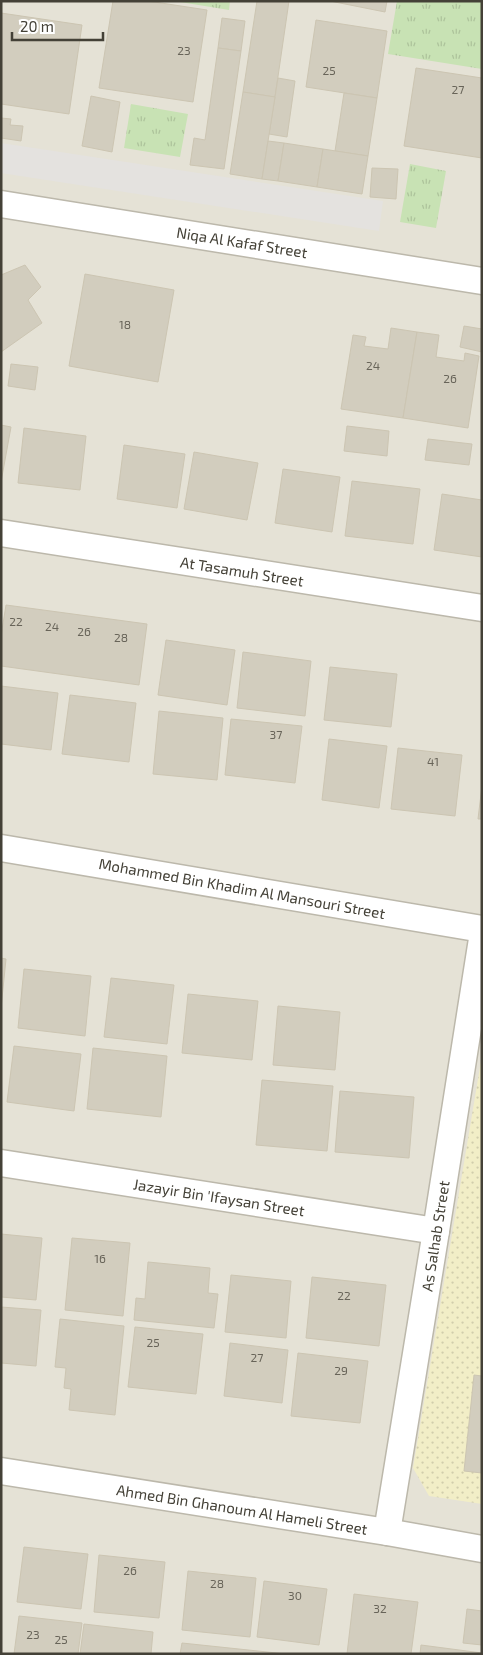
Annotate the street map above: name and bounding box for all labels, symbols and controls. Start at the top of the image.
scale bar [12,10,104,42]
text: 20 m [20,17,54,35]
house number: 23 [177,43,191,57]
house number: 25 [322,63,336,77]
house number: 27 [452,82,464,96]
street label: Niqa Al Kafaf Street [175,223,309,261]
house number: 18 [119,317,131,331]
house number: 24 [366,358,380,372]
house number: 26 [443,371,457,385]
street label: At Tasamuh Street [179,552,305,590]
house number: 22 [9,614,23,628]
house number: 24 [45,619,59,633]
house number: 26 [77,624,91,638]
house number: 28 [114,630,128,644]
house number: 37 [270,727,282,741]
house number: 41 [427,754,439,768]
street label: Mohammed Bin Khadim Al Mansouri Street [97,854,387,922]
street label: Jazayir Bin 'Ifaysan Street [132,1175,306,1219]
street label: As Salhab Street [417,1179,453,1293]
house number: 16 [94,1251,106,1265]
house number: 22 [337,1288,351,1302]
house number: 25 [146,1335,160,1349]
house number: 27 [251,1350,263,1364]
house number: 29 [334,1363,348,1377]
street label: Ahmed Bin Ghanoum Al Hameli Street [115,1480,369,1538]
house number: 26 [123,1563,137,1577]
house number: 28 [210,1576,224,1590]
house number: 30 [288,1588,302,1602]
house number: 32 [373,1601,387,1615]
house number: 23 [26,1627,40,1641]
house number: 25 [54,1632,68,1646]

